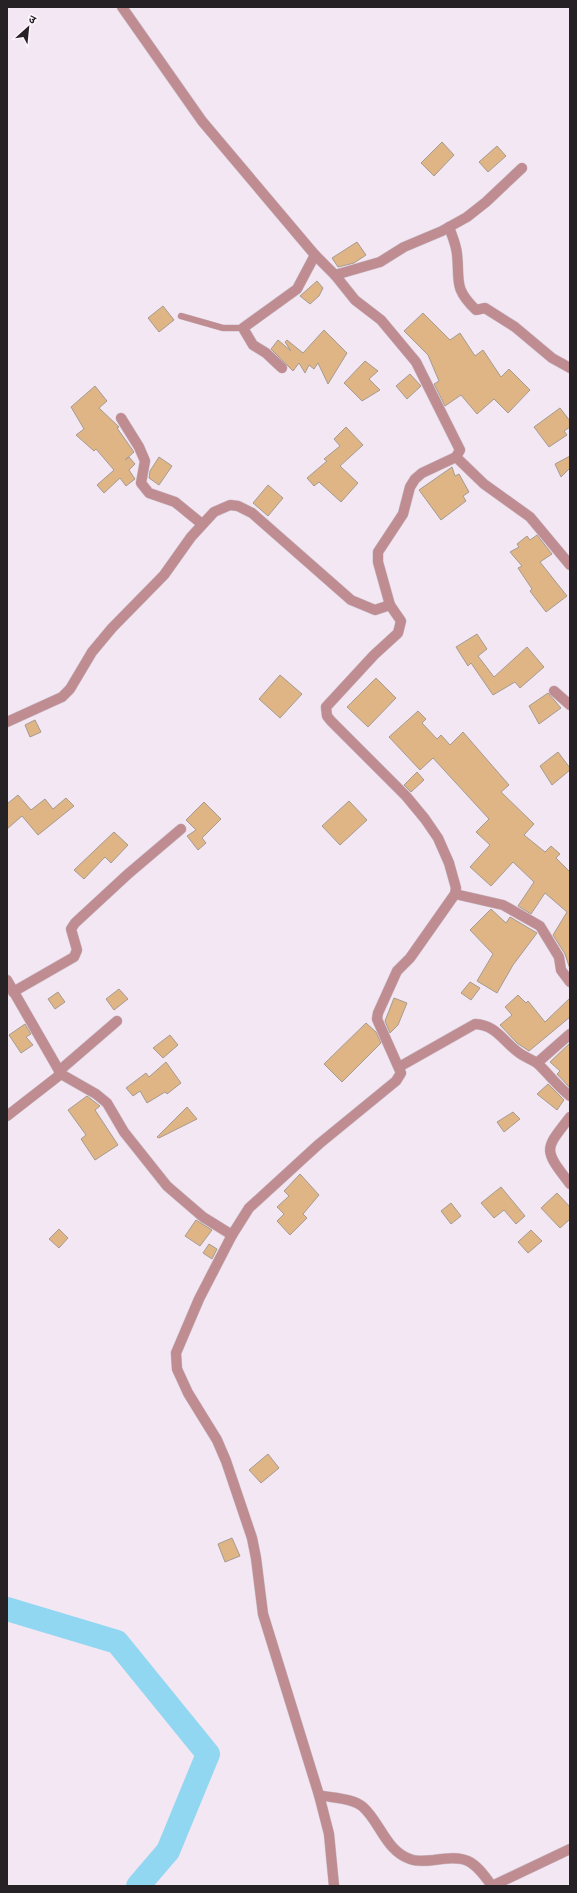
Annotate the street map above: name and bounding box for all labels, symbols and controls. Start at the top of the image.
north arrow [8,8,48,48]
text: उ [26,11,39,27]

